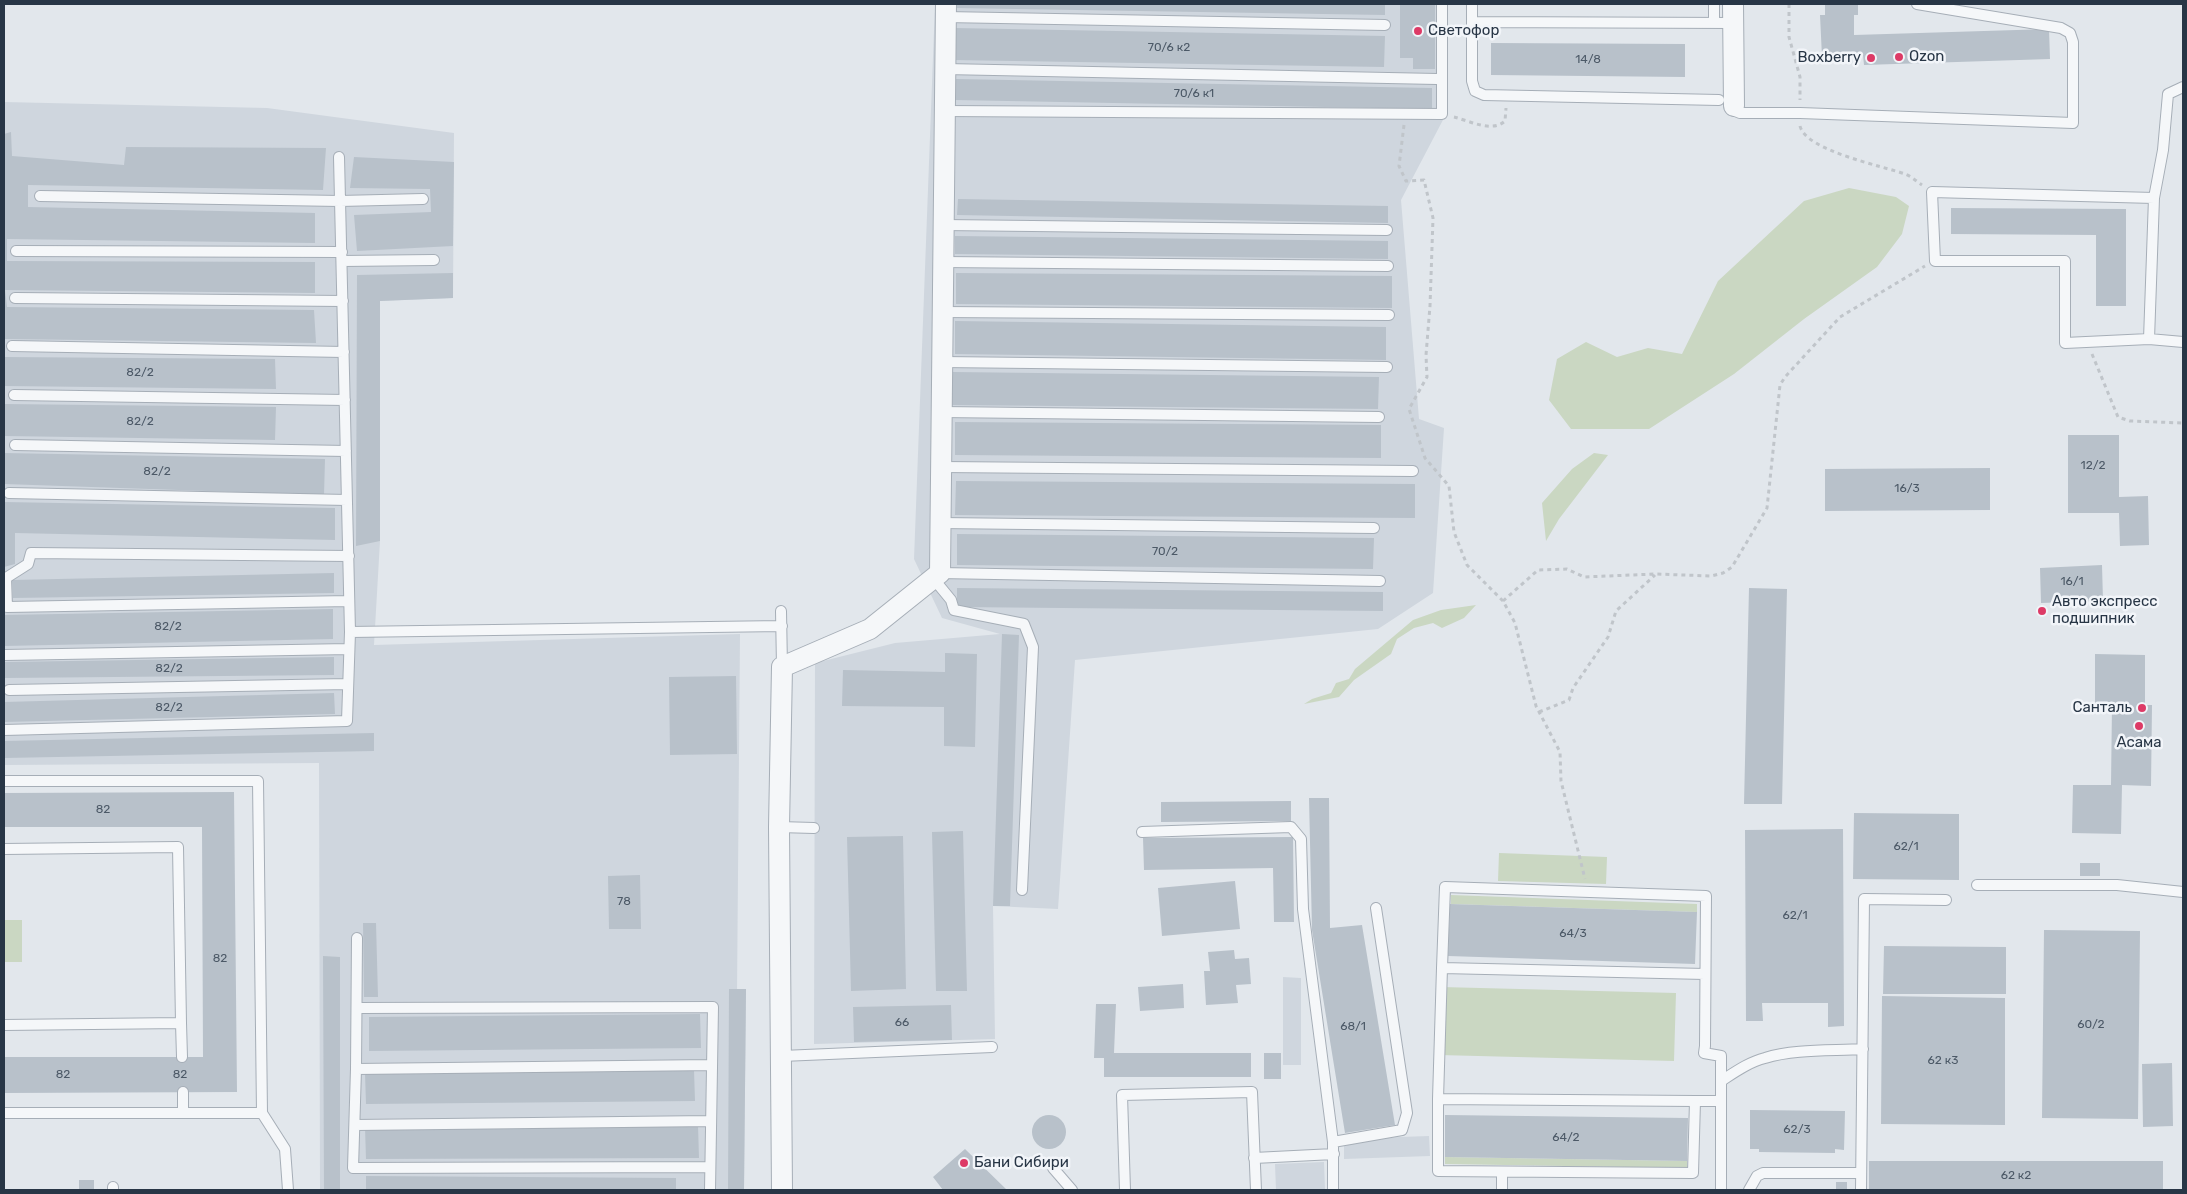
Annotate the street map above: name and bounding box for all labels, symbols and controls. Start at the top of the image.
place label: Светофор [1428,22,1499,40]
marker: Светофор [1412,25,1424,37]
house number: 70/6 к2 [1148,41,1190,55]
place label: Ozon [1909,48,1944,66]
place label: Boxberry [1797,49,1861,67]
marker: Ozon [1893,51,1905,63]
marker: Boxberry [1865,52,1877,64]
house number: 14/8 [1575,53,1601,67]
house number: 70/6 к1 [1174,87,1214,101]
house number: 82/2 [126,366,154,380]
house number: 82/2 [126,415,154,429]
house number: 12/2 [2081,459,2105,473]
house number: 82/2 [143,465,171,479]
house number: 16/3 [1894,482,1920,496]
house number: 70/2 [1152,545,1178,559]
house number: 16/1 [2060,575,2084,589]
place label: Авто экспресс подшипник [2052,593,2157,628]
marker: Авто экспресс подшипник [2036,605,2048,617]
house number: 82/2 [154,620,182,634]
house number: 82/2 [155,662,183,676]
place label: Санталь [2072,699,2132,717]
house number: 82/2 [155,701,183,715]
marker: Санталь [2136,702,2148,714]
marker: Асама [2133,720,2145,732]
place label: Асама [2116,734,2162,752]
house number: 82 [96,803,110,817]
house number: 62/1 [1893,840,1919,854]
house number: 78 [617,895,631,909]
house number: 62/1 [1782,909,1808,923]
house number: 64/3 [1559,927,1587,941]
house number: 82 [213,952,227,966]
house number: 66 [895,1016,909,1030]
house number: 60/2 [2077,1018,2105,1032]
house number: 68/1 [1340,1020,1366,1034]
house number: 62 к3 [1928,1054,1958,1068]
house number: 82 [56,1068,70,1082]
house number: 82 [173,1068,187,1082]
house number: 62/3 [1783,1123,1811,1137]
house number: 64/2 [1552,1131,1580,1145]
place label: Бани Сибири [974,1154,1069,1172]
marker: Бани Сибири [958,1157,970,1169]
house number: 62 к2 [2001,1169,2031,1183]

